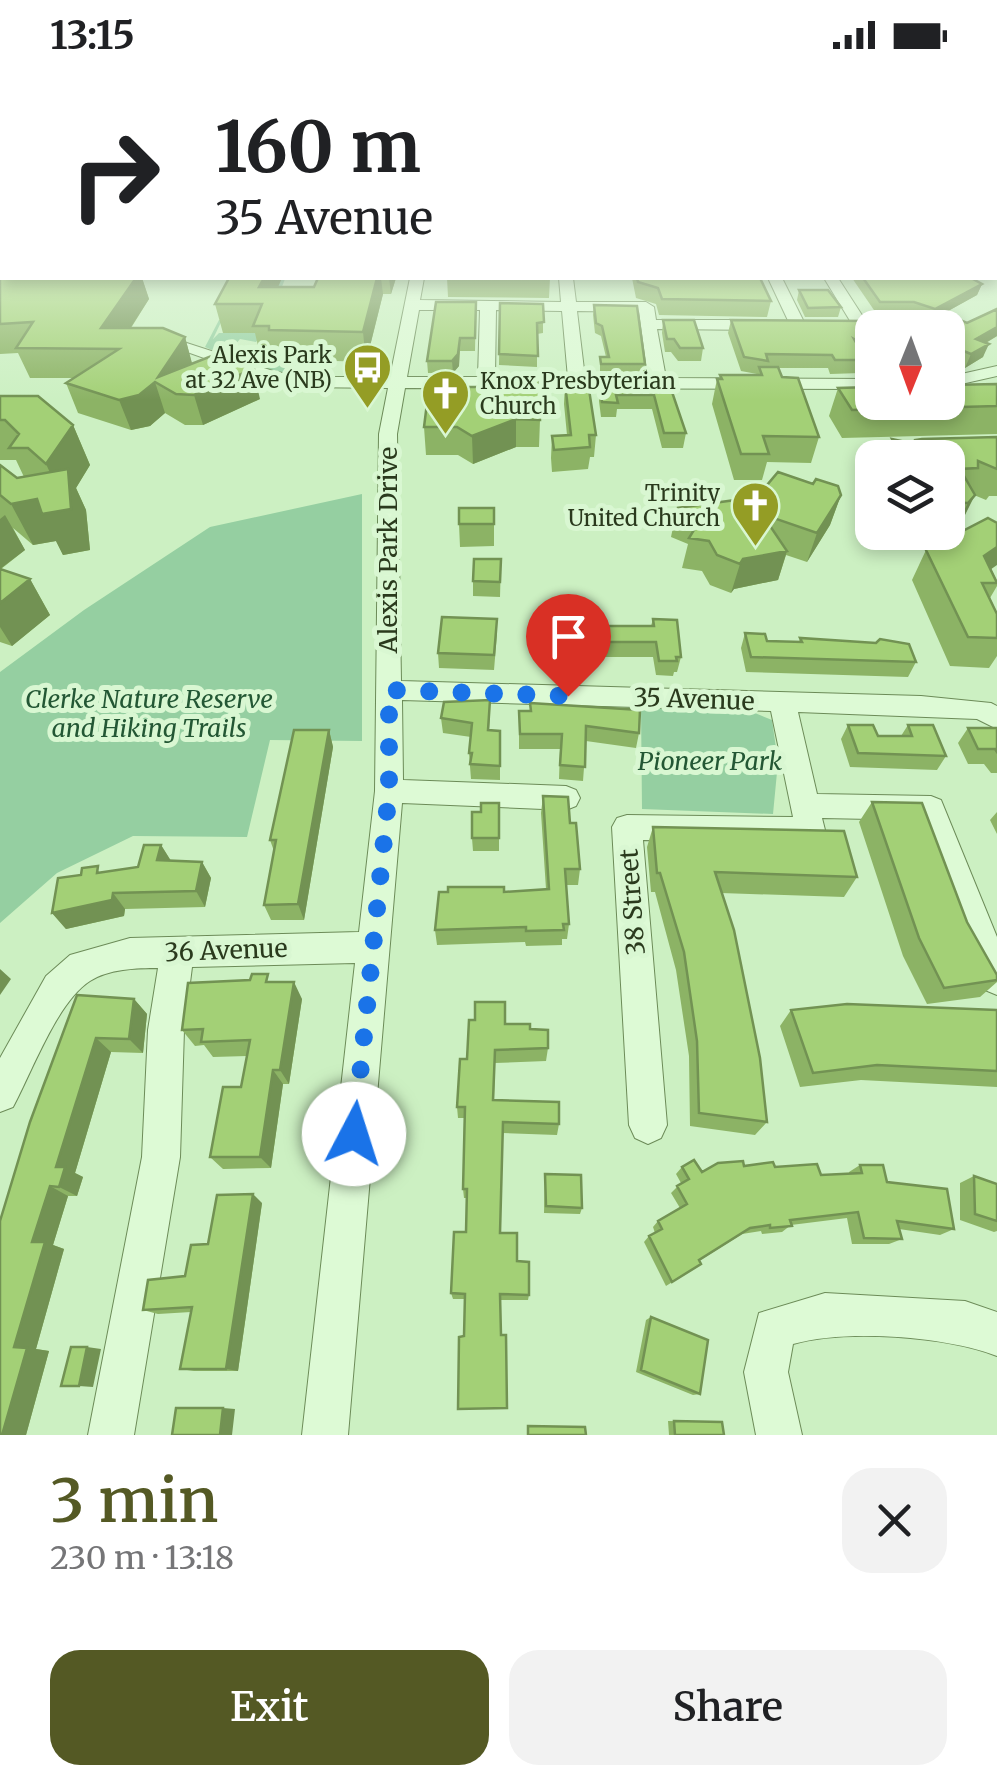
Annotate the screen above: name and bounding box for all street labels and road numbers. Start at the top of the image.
street label: Alexis Park Drive [372,447,404,654]
street label: 35 Avenue [633,681,755,717]
street label: 38 Street [612,848,652,956]
street label: 36 Avenue [164,932,288,968]

